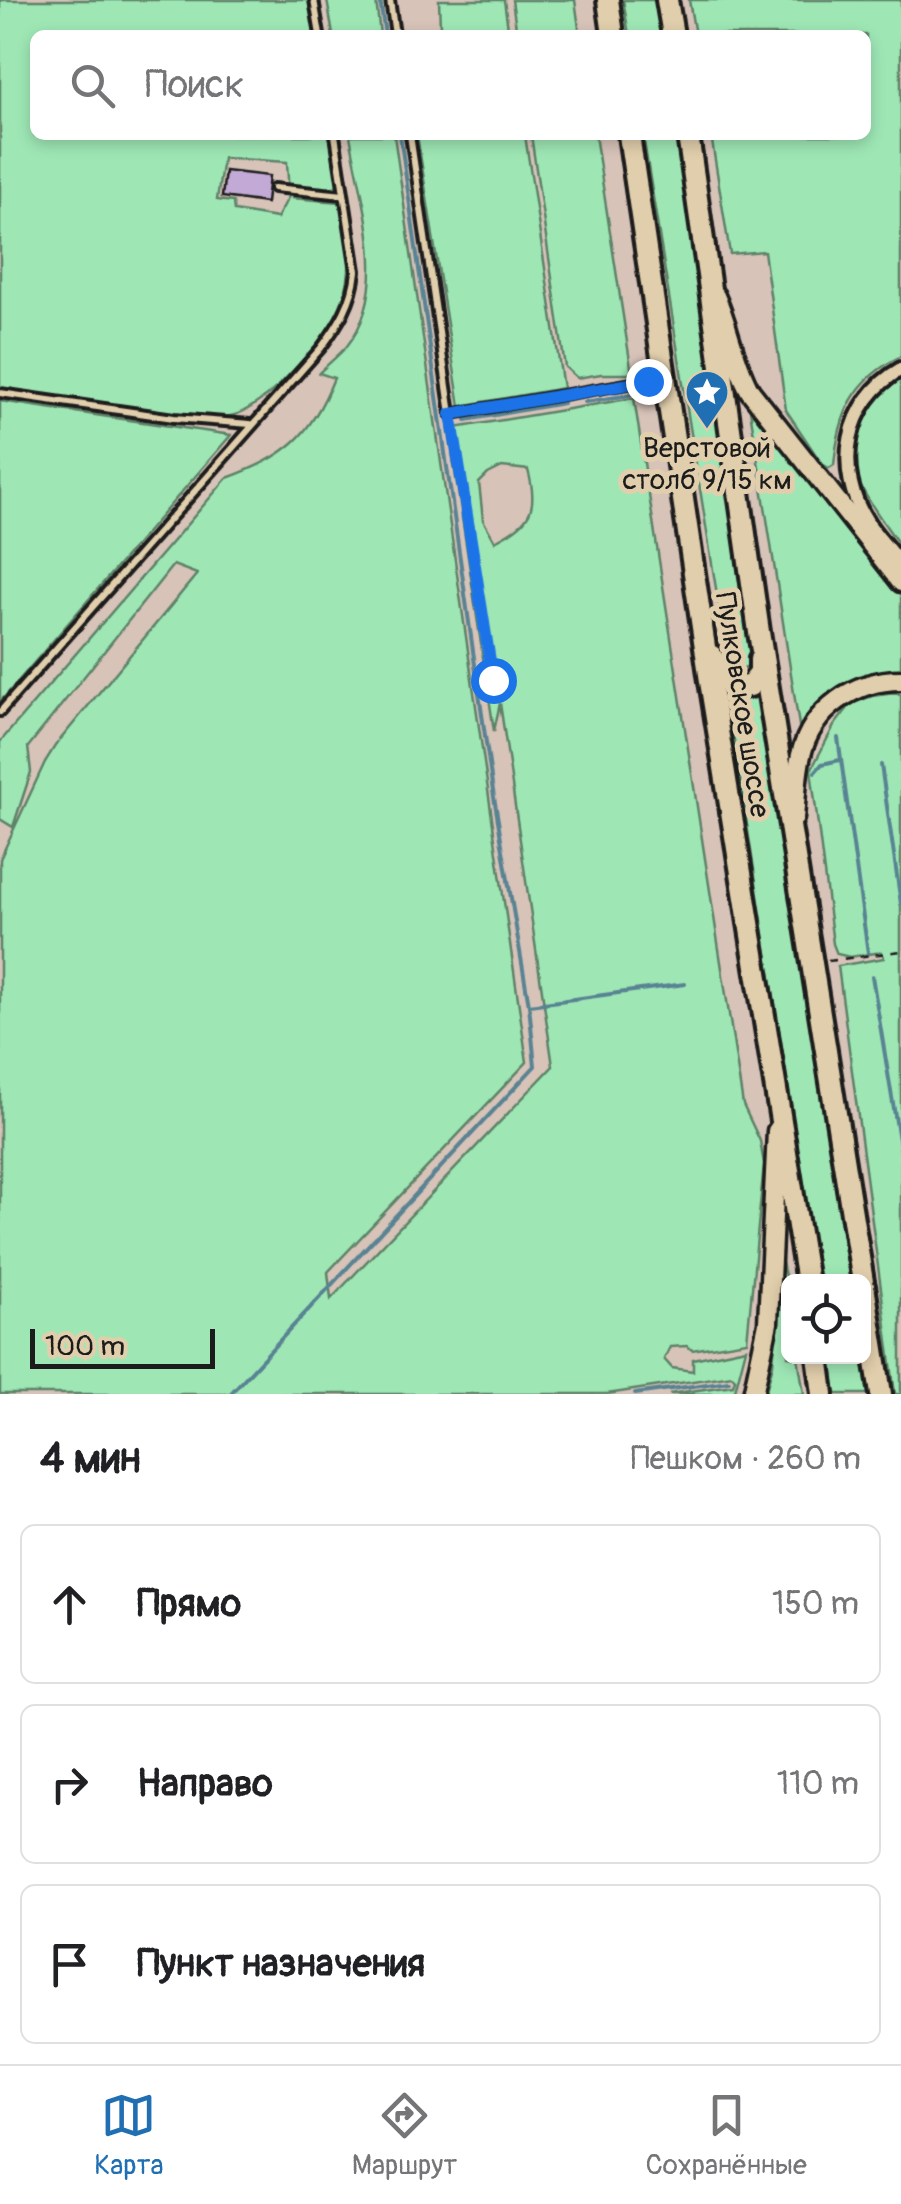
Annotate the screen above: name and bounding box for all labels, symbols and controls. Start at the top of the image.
search box [30,30,871,140]
icon: search [65,58,120,113]
text: Поиск [145,61,244,109]
route end [626,359,672,405]
place icon: Верстовой столб 9/15 км [684,369,730,430]
place label: Верстовой столб 9/15 км [622,431,792,498]
street label: Пулковское шоссе [707,590,777,820]
route start [471,658,517,704]
map controls [781,1274,871,1364]
button: locate [781,1274,871,1364]
scale bar [30,1324,215,1368]
text: 100 m [45,1329,125,1364]
text: 4 мин [40,1433,141,1485]
text: Пешком · 260 m [631,1439,861,1479]
icon: ahead [42,1577,97,1632]
text: Прямо [137,1580,241,1628]
text: 150 m [772,1584,859,1624]
icon: right [42,1757,97,1812]
text: Направо [137,1760,273,1808]
text: 110 m [777,1764,859,1804]
icon: arrive [42,1937,97,1992]
text: Пункт назначения [137,1940,425,1988]
tab: Карта [94,2088,164,2183]
tab: Маршрут [352,2088,457,2183]
tab: Сохранённые [645,2088,807,2183]

